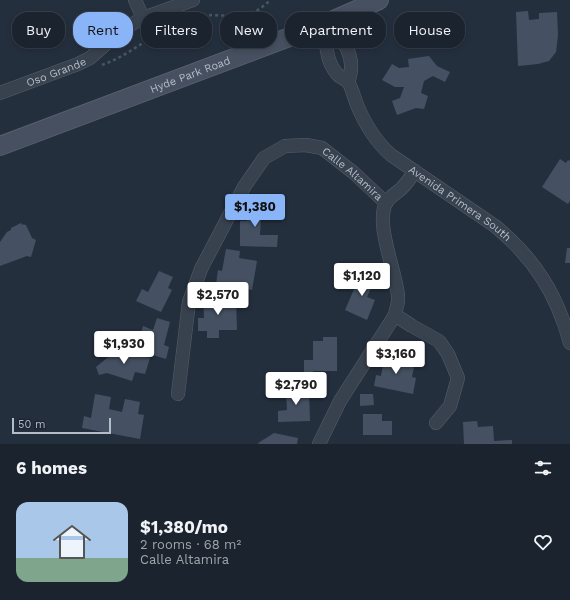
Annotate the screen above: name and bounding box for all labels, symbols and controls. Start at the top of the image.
chip: Buy [12,12,65,48]
chip: Rent [73,12,133,48]
chip: Filters [141,12,212,48]
chip: New [220,12,277,48]
chip: Apartment [285,12,386,48]
chip: House [394,12,465,48]
street label: Hyde Park Road [148,53,232,96]
street label: Oso Grande [24,54,88,89]
street label: Calle Altamira [320,144,385,203]
street label: Avenida Primera South [406,163,514,244]
pin: $1,380 [222,194,288,228]
text: $1,380 [234,199,276,214]
pin: $1,120 [329,263,395,297]
text: $1,120 [343,268,381,283]
pin: $2,570 [185,282,251,316]
text: $2,570 [197,287,239,302]
pin: $1,930 [91,331,157,365]
text: $1,930 [103,336,145,351]
pin: $3,160 [363,341,429,375]
text: $3,160 [376,346,416,361]
pin: $2,790 [263,372,329,406]
text: $2,790 [275,377,317,392]
scale bar [12,416,111,435]
text: 50 m [18,418,45,431]
icon: filters [532,457,554,479]
text: 6 homes [16,458,87,478]
text: $1,380/mo [140,517,228,537]
icon: home [48,518,96,566]
icon: heart [532,531,554,553]
text: 2 rooms · 68 m² [140,537,241,552]
text: Calle Altamira [140,552,229,567]

